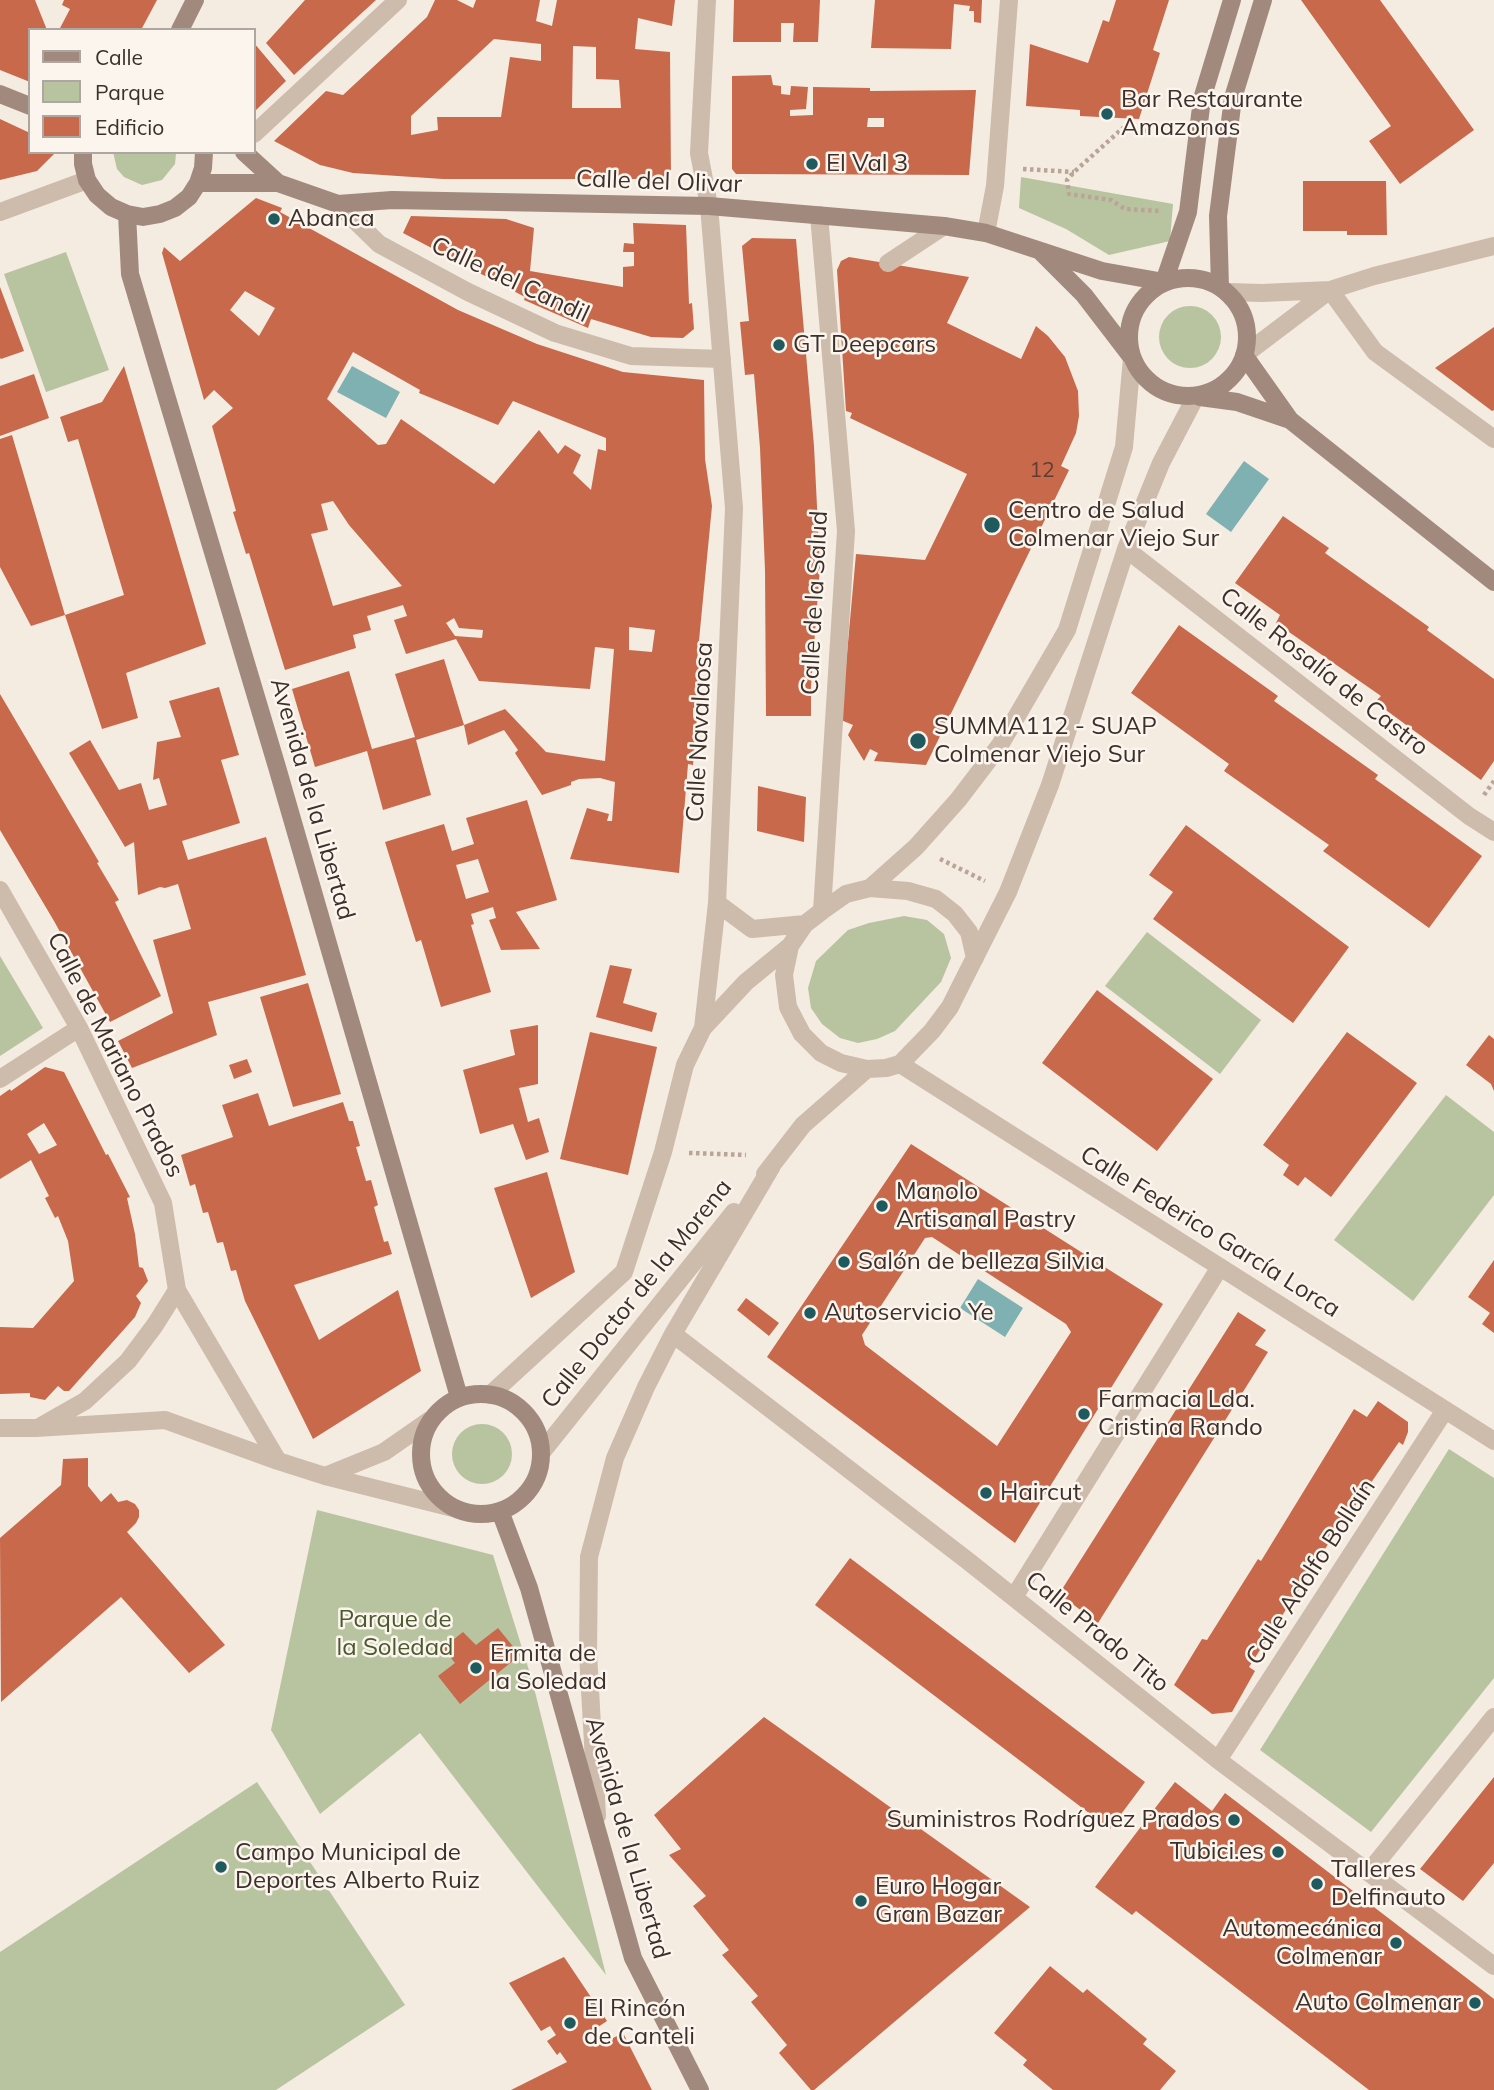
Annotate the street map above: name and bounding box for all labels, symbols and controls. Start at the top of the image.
legend [28,28,256,154]
text: Calle [95,44,143,70]
text: Parque [95,79,164,105]
place label: Bar Restaurante Amazonas [1121,86,1303,142]
marker: Bar Restaurante Amazonas [1099,106,1115,122]
text: Edificio [95,114,164,140]
place label: El Val 3 [826,150,908,178]
marker: El Val 3 [804,156,820,172]
street label: Calle del Olivar [575,165,743,199]
place label: Abanca [288,205,375,233]
marker: Abanca [266,211,282,227]
street label: Calle del Candil [426,231,594,329]
place label: GT Deepcars [793,331,936,359]
marker: GT Deepcars [771,337,787,353]
house number: 12 [1029,458,1055,484]
place label: Centro de Salud Colmenar Viejo Sur [1008,497,1219,553]
street label: Calle de la Salud [796,510,834,696]
marker: Centro de Salud Colmenar Viejo Sur [982,515,1002,535]
street label: Calle Rosalía de Castro [1214,582,1434,762]
street label: Calle Navalaosa [681,641,719,823]
street label: Avenida de la Libertad [264,675,360,923]
place label: SUMMA112 - SUAP Colmenar Viejo Sur [934,713,1157,769]
marker: SUMMA112 - SUAP Colmenar Viejo Sur [908,731,928,751]
street label: Calle de Mariano Prados [41,928,189,1182]
street label: Calle Federico García Lorca [1075,1140,1345,1324]
street label: Calle Doctor de la Morena [536,1174,738,1414]
place label: Manolo Artisanal Pastry [896,1178,1076,1234]
marker: Manolo Artisanal Pastry [874,1198,890,1214]
place label: Salón de belleza Silvia [858,1248,1105,1276]
marker: Salón de belleza Silvia [836,1254,852,1270]
place label: Autoservicio Ye [824,1299,994,1327]
marker: Autoservicio Ye [802,1305,818,1321]
place label: Farmacia Lda. Cristina Rando [1098,1386,1263,1442]
marker: Farmacia Lda. Cristina Rando [1076,1406,1092,1422]
street label: Calle Adolfo Bollaín [1240,1474,1382,1670]
place label: Haircut [1000,1479,1081,1507]
marker: Haircut [978,1485,994,1501]
street label: Calle Prado Tito [1020,1565,1174,1699]
park label: Parque de la Soledad [337,1606,453,1662]
place label: Ermita de la Soledad [490,1640,607,1696]
marker: Ermita de la Soledad [468,1660,484,1676]
street label: Avenida de la Libertad [579,1714,675,1962]
place label: Suministros Rodríguez Prados [887,1806,1220,1834]
marker: Suministros Rodríguez Prados [1226,1812,1242,1828]
place label: Tubici.es [1170,1838,1264,1866]
place label: Campo Municipal de Deportes Alberto Ruiz [235,1839,480,1895]
marker: Tubici.es [1270,1844,1286,1860]
place label: Talleres Delfinauto [1331,1856,1446,1912]
marker: Campo Municipal de Deportes Alberto Ruiz [213,1859,229,1875]
place label: Euro Hogar Gran Bazar [875,1873,1002,1929]
marker: Talleres Delfinauto [1309,1876,1325,1892]
marker: Euro Hogar Gran Bazar [853,1893,869,1909]
place label: Automecánica Colmenar [1222,1915,1382,1971]
marker: Automecánica Colmenar [1388,1935,1404,1951]
place label: Auto Colmenar [1295,1989,1461,2017]
place label: El Rincón de Canteli [584,1995,695,2051]
marker: Auto Colmenar [1467,1995,1483,2011]
marker: El Rincón de Canteli [562,2015,578,2031]

